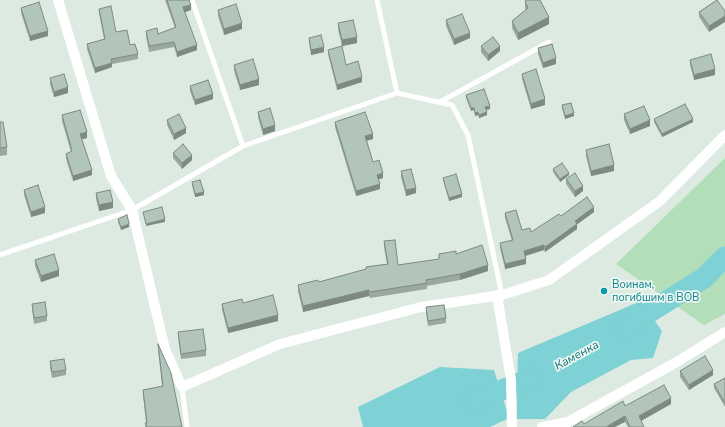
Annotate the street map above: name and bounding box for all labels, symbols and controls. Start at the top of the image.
place label: Воинам, погибшим в ВОВ [612,278,700,304]
marker: Воинам, погибшим в ВОВ [599,286,609,296]
water label: Каменка [552,338,602,374]

